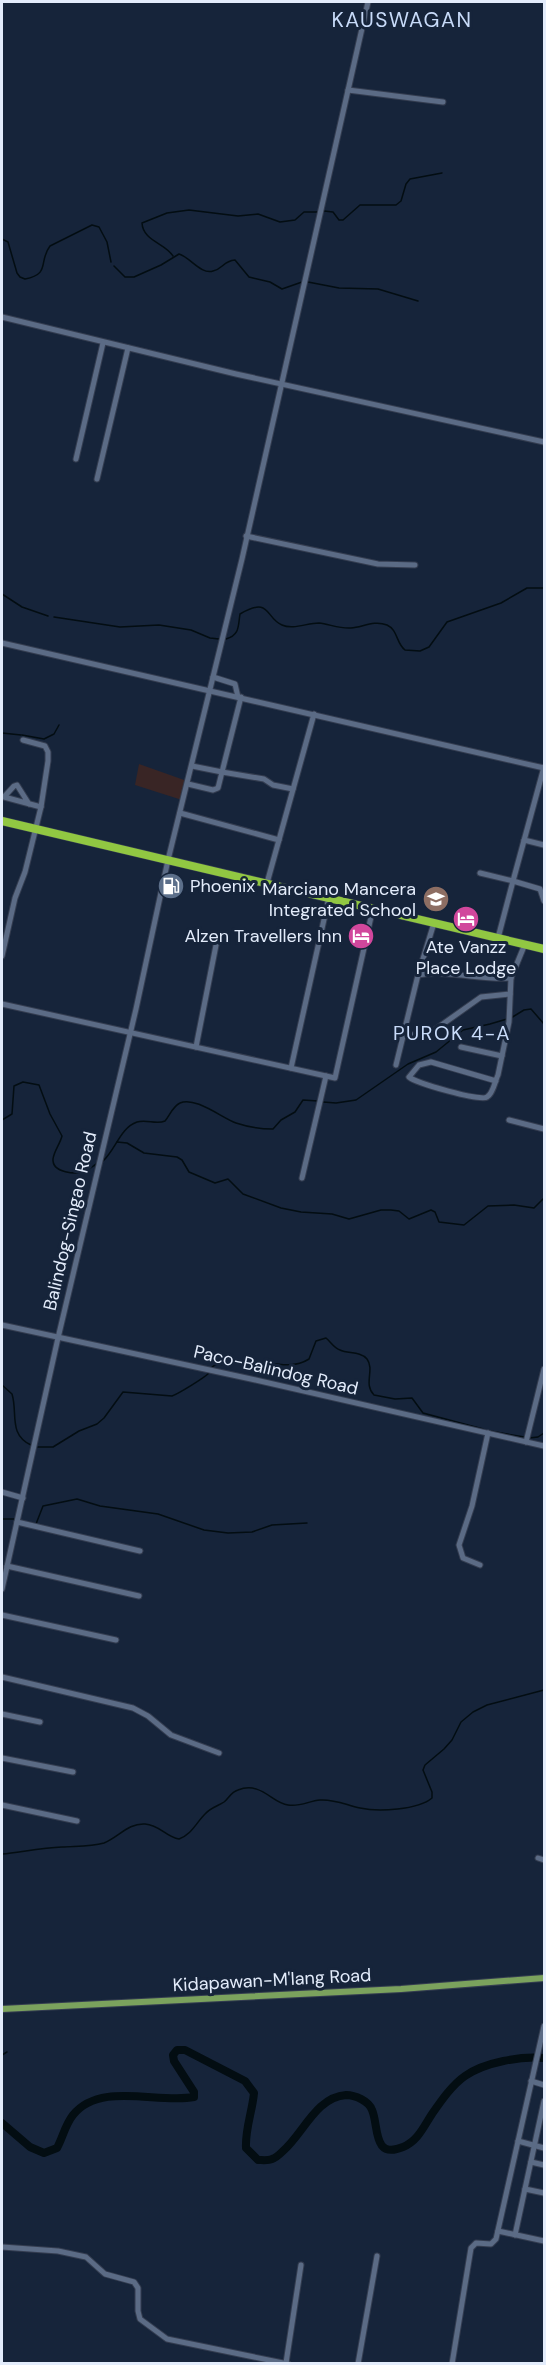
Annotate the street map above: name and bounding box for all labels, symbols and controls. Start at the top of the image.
district label: KAUSWAGAN [332,6,473,34]
fuel station icon: Phoenix [156,871,186,901]
place label: Phoenix [190,874,255,898]
place label: Marciano Mancera Integrated School [262,877,416,922]
school or university icon: Marciano Mancera Integrated School [421,884,451,914]
hotel icon: Ate Vanzz Place Lodge [451,904,481,934]
hotel icon: Alzen Travellers Inn [346,921,376,951]
place label: Alzen Travellers Inn [184,924,342,948]
place label: Ate Vanzz Place Lodge [416,935,516,980]
district label: PUROK 4-A [393,1020,511,1046]
street label: Balindog-Singao Road [38,1129,102,1313]
street label: Paco-Balindog Road [191,1339,361,1401]
street label: Kidapawan-M'lang Road [172,1963,372,1997]

